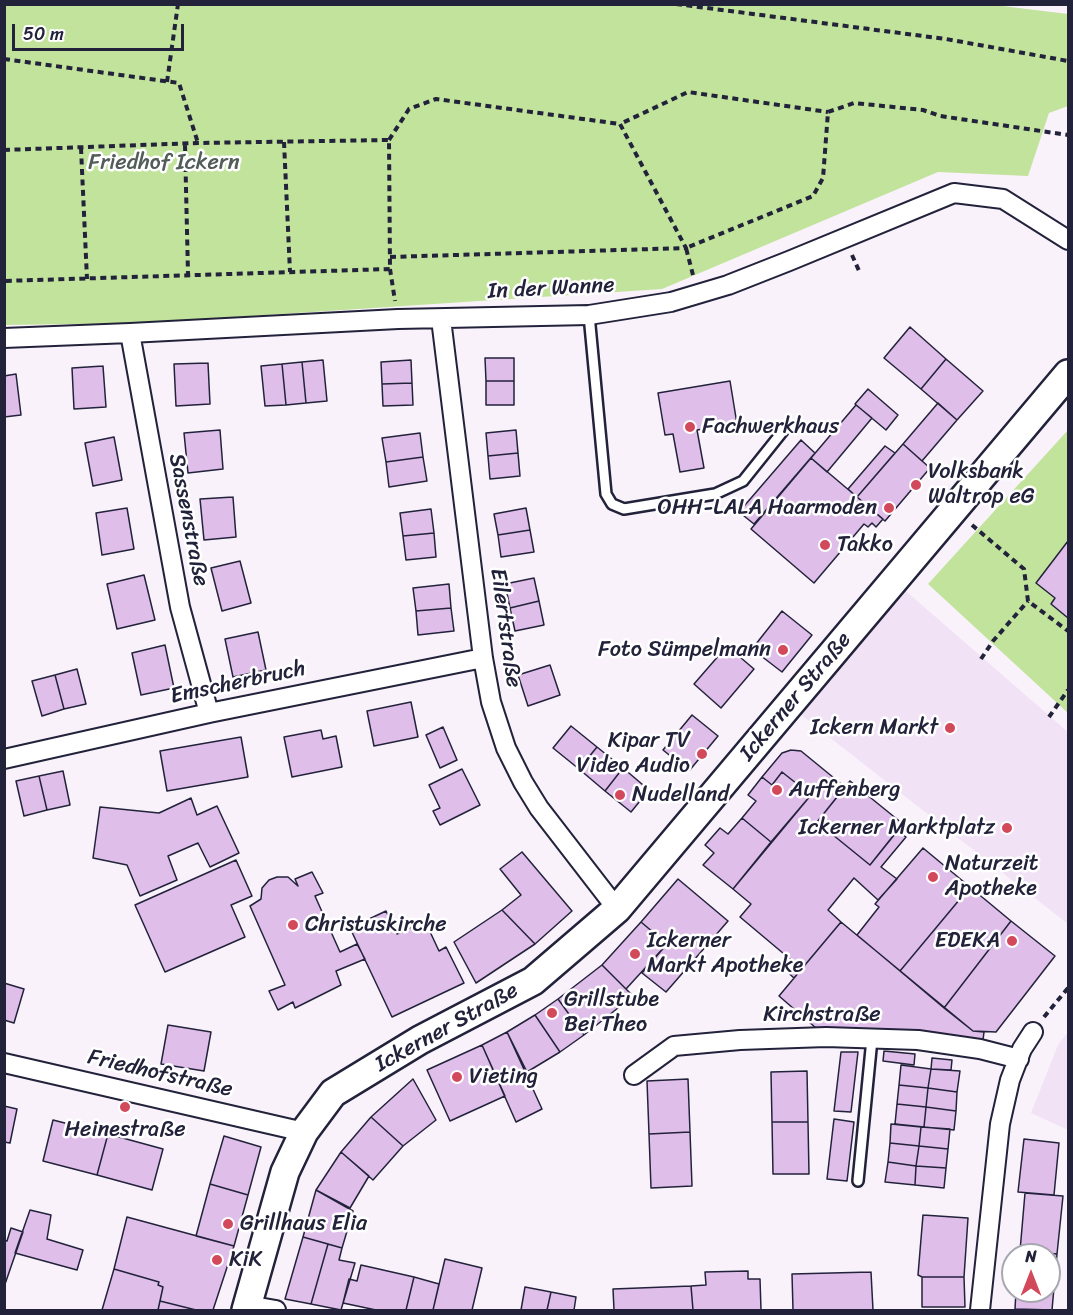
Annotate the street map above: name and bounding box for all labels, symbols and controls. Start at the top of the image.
scale bar [15,12,188,50]
text: 50 m [23,18,64,50]
park label: Friedhof Ickern [88,150,240,176]
street label: In der Wanne [487,272,615,306]
place label: Fachwerkhaus [702,414,839,440]
marker: Fachwerkhaus [683,420,697,434]
street label: Sassenstraße [162,451,214,589]
place label: Volksbank Waltrop eG [928,459,1034,511]
marker: Volksbank Waltrop eG [909,478,923,492]
place label: OHH-LALA Haarmoden [658,495,877,521]
marker: OHH-LALA Haarmoden [882,501,896,515]
place label: Takko [837,532,893,558]
marker: Takko [818,538,832,552]
street label: Eilertstraße [484,567,526,689]
street label: Ickerner Straße [735,627,857,767]
place label: Foto Sümpelmann [598,637,771,663]
marker: Foto Sümpelmann [776,643,790,657]
street label: Emscherbruch [168,656,308,710]
place label: Ickern Markt [810,715,938,741]
marker: Ickern Markt [943,721,957,735]
place label: Kipar TV Video Audio [577,728,690,780]
marker: Kipar TV Video Audio [695,747,709,761]
place label: Auffenberg [789,777,900,803]
place label: Nudelland [632,782,729,808]
marker: Auffenberg [770,783,784,797]
marker: Nudelland [613,788,627,802]
place label: Ickerner Marktplatz [799,815,995,841]
marker: Ickerner Marktplatz [1000,821,1014,835]
place label: Naturzeit Apotheke [945,851,1038,902]
marker: Naturzeit Apotheke [926,870,940,884]
place label: Christuskirche [305,912,446,938]
marker: Christuskirche [286,918,300,932]
place label: Ickerner Markt Apotheke [647,928,803,980]
place label: EDEKA [935,928,1000,954]
marker: EDEKA [1005,934,1019,948]
marker: Ickerner Markt Apotheke [628,947,642,961]
street label: Ickerner Straße [371,978,523,1078]
place label: Grillstube Bei Theo [564,987,659,1038]
street label: Kirchstraße [763,1002,881,1028]
marker: Grillstube Bei Theo [545,1006,559,1020]
street label: Friedhofstraße [85,1045,235,1103]
place label: Vieting [469,1064,538,1090]
marker: Vieting [450,1070,464,1084]
marker: Heinestraße [118,1100,132,1114]
place label: Heinestraße [65,1117,185,1143]
place label: Grillhaus Elia [240,1211,367,1237]
marker: Grillhaus Elia [221,1217,235,1231]
text: N [1025,1242,1037,1271]
north arrow [1001,1243,1061,1303]
place label: KiK [229,1247,262,1273]
marker: KiK [210,1253,224,1267]

